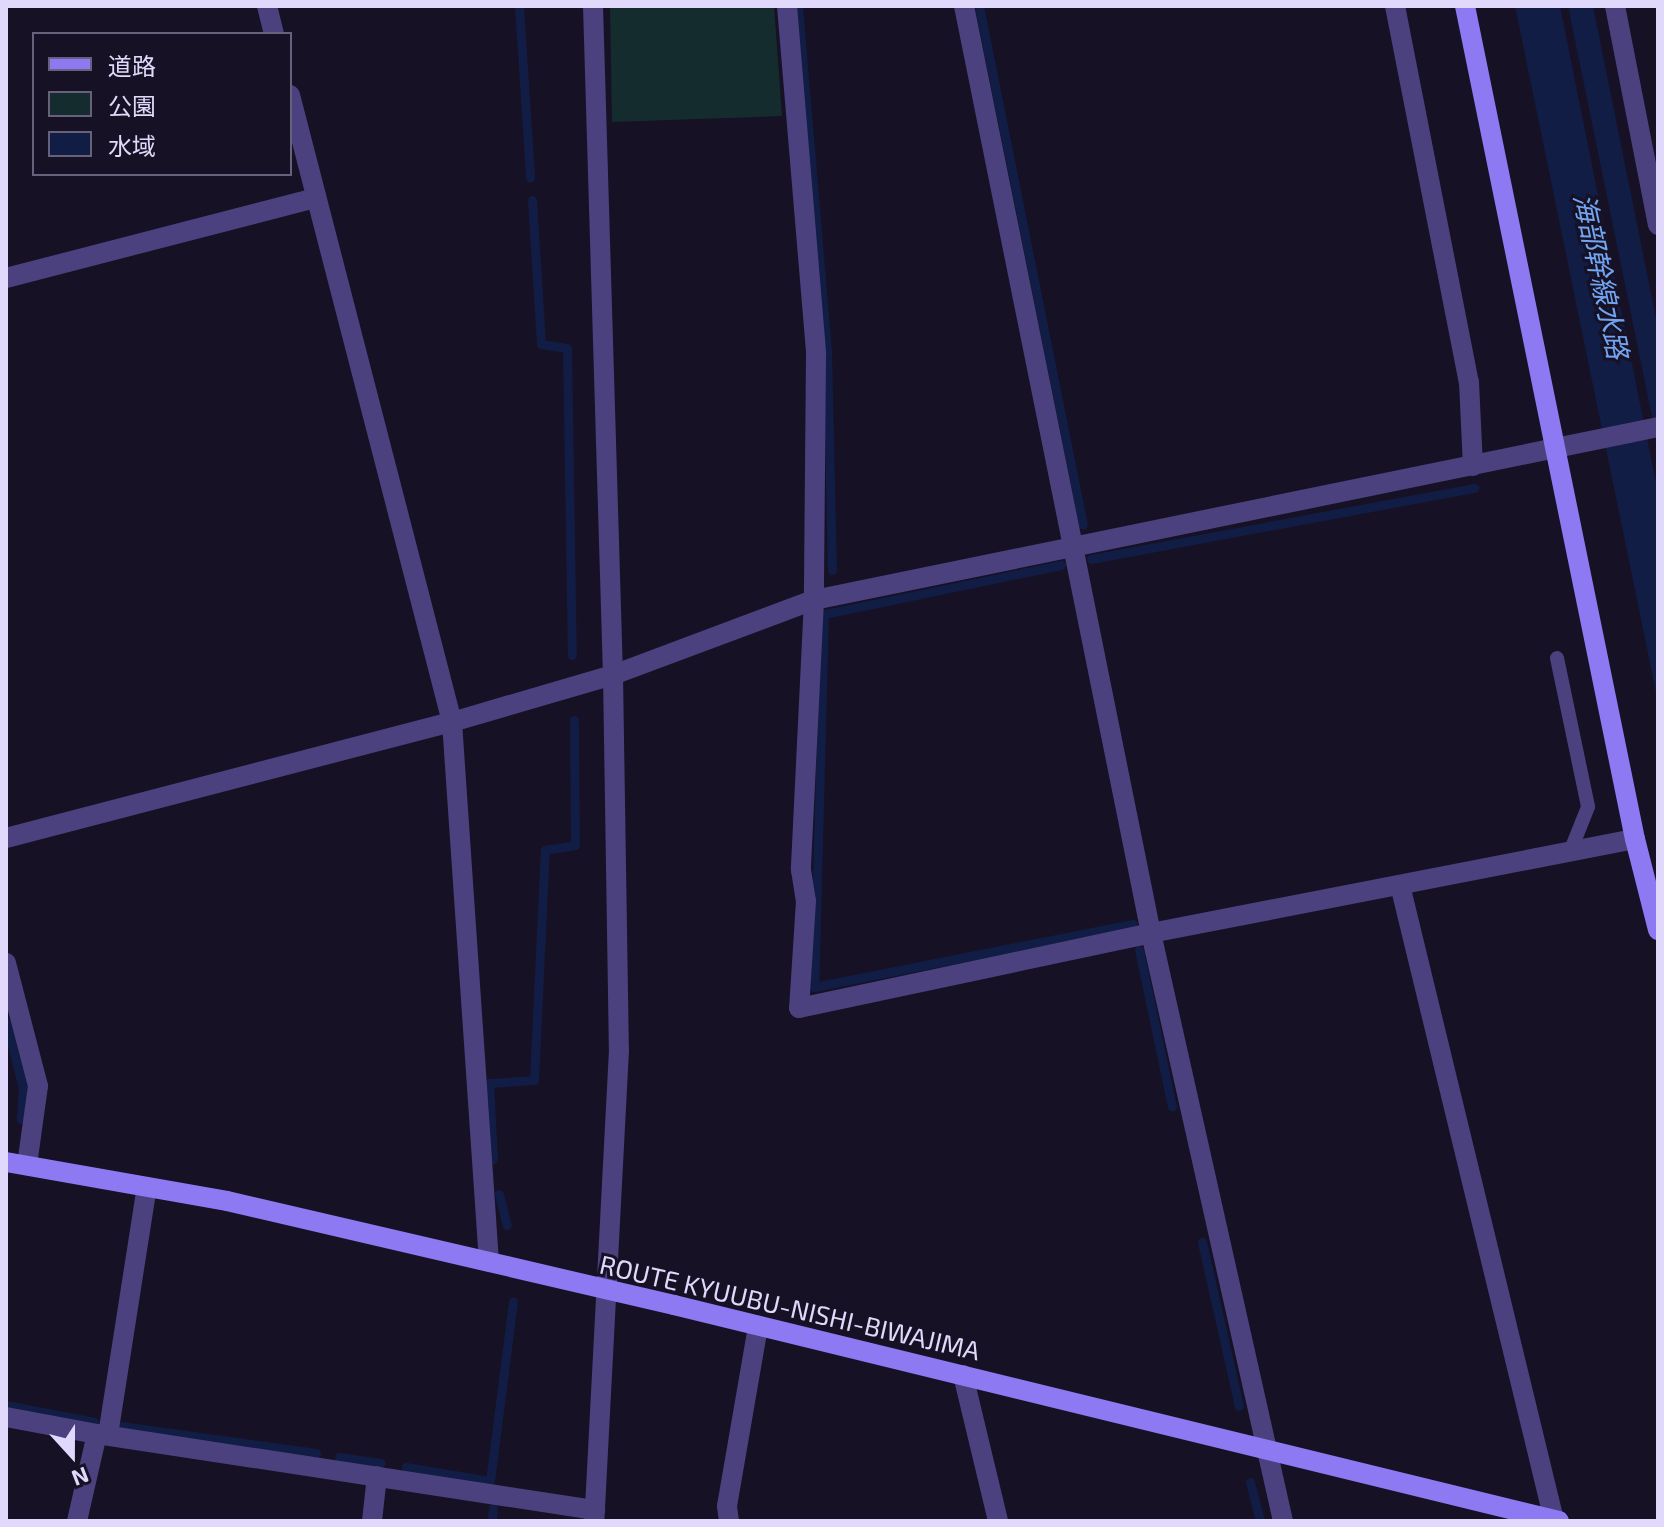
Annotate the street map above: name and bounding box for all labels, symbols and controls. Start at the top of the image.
legend [32,32,292,176]
text: 道路 [108,51,156,80]
text: 公園 [108,91,156,120]
text: 水域 [108,131,156,160]
water label: 海部幹線水路 [1568,190,1636,362]
street label: ROUTE KYUUBU-NISHI-BIWAJIMA [597,1248,983,1366]
north arrow [32,1415,112,1495]
text: N [69,1462,93,1492]

